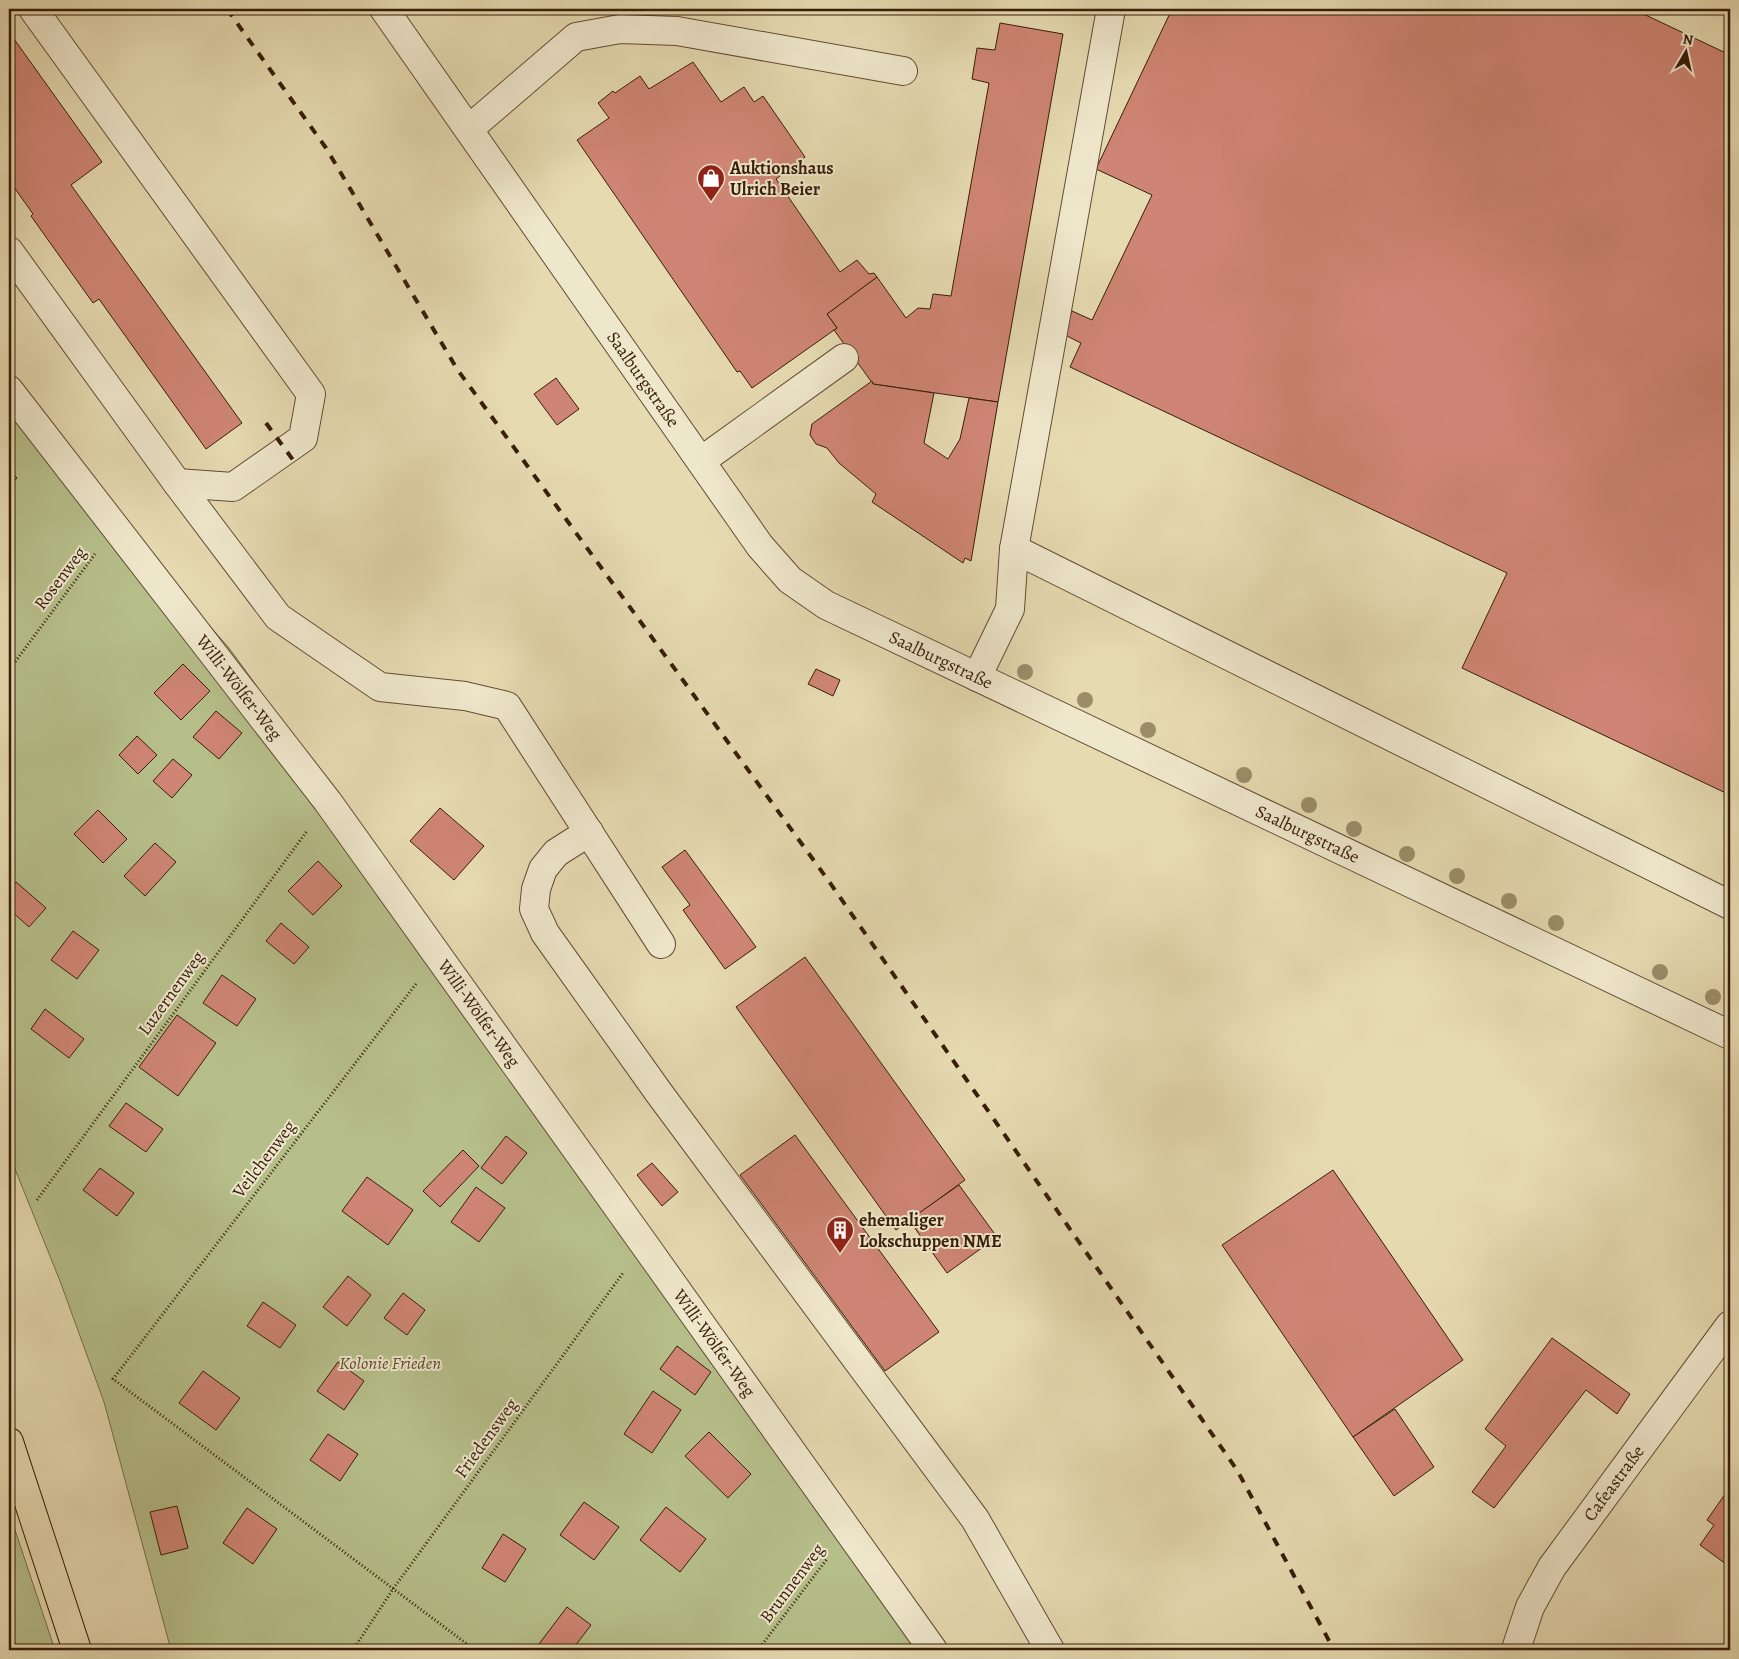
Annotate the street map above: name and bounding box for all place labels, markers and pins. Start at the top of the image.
place label: Auktionshaus Ulrich Beier [729,156,834,201]
shop icon: Auktionshaus Ulrich Beier [696,163,726,202]
place label: ehemaliger Lokschuppen NME [859,1208,1002,1253]
building icon: ehemaliger Lokschuppen NME [825,1215,855,1254]

